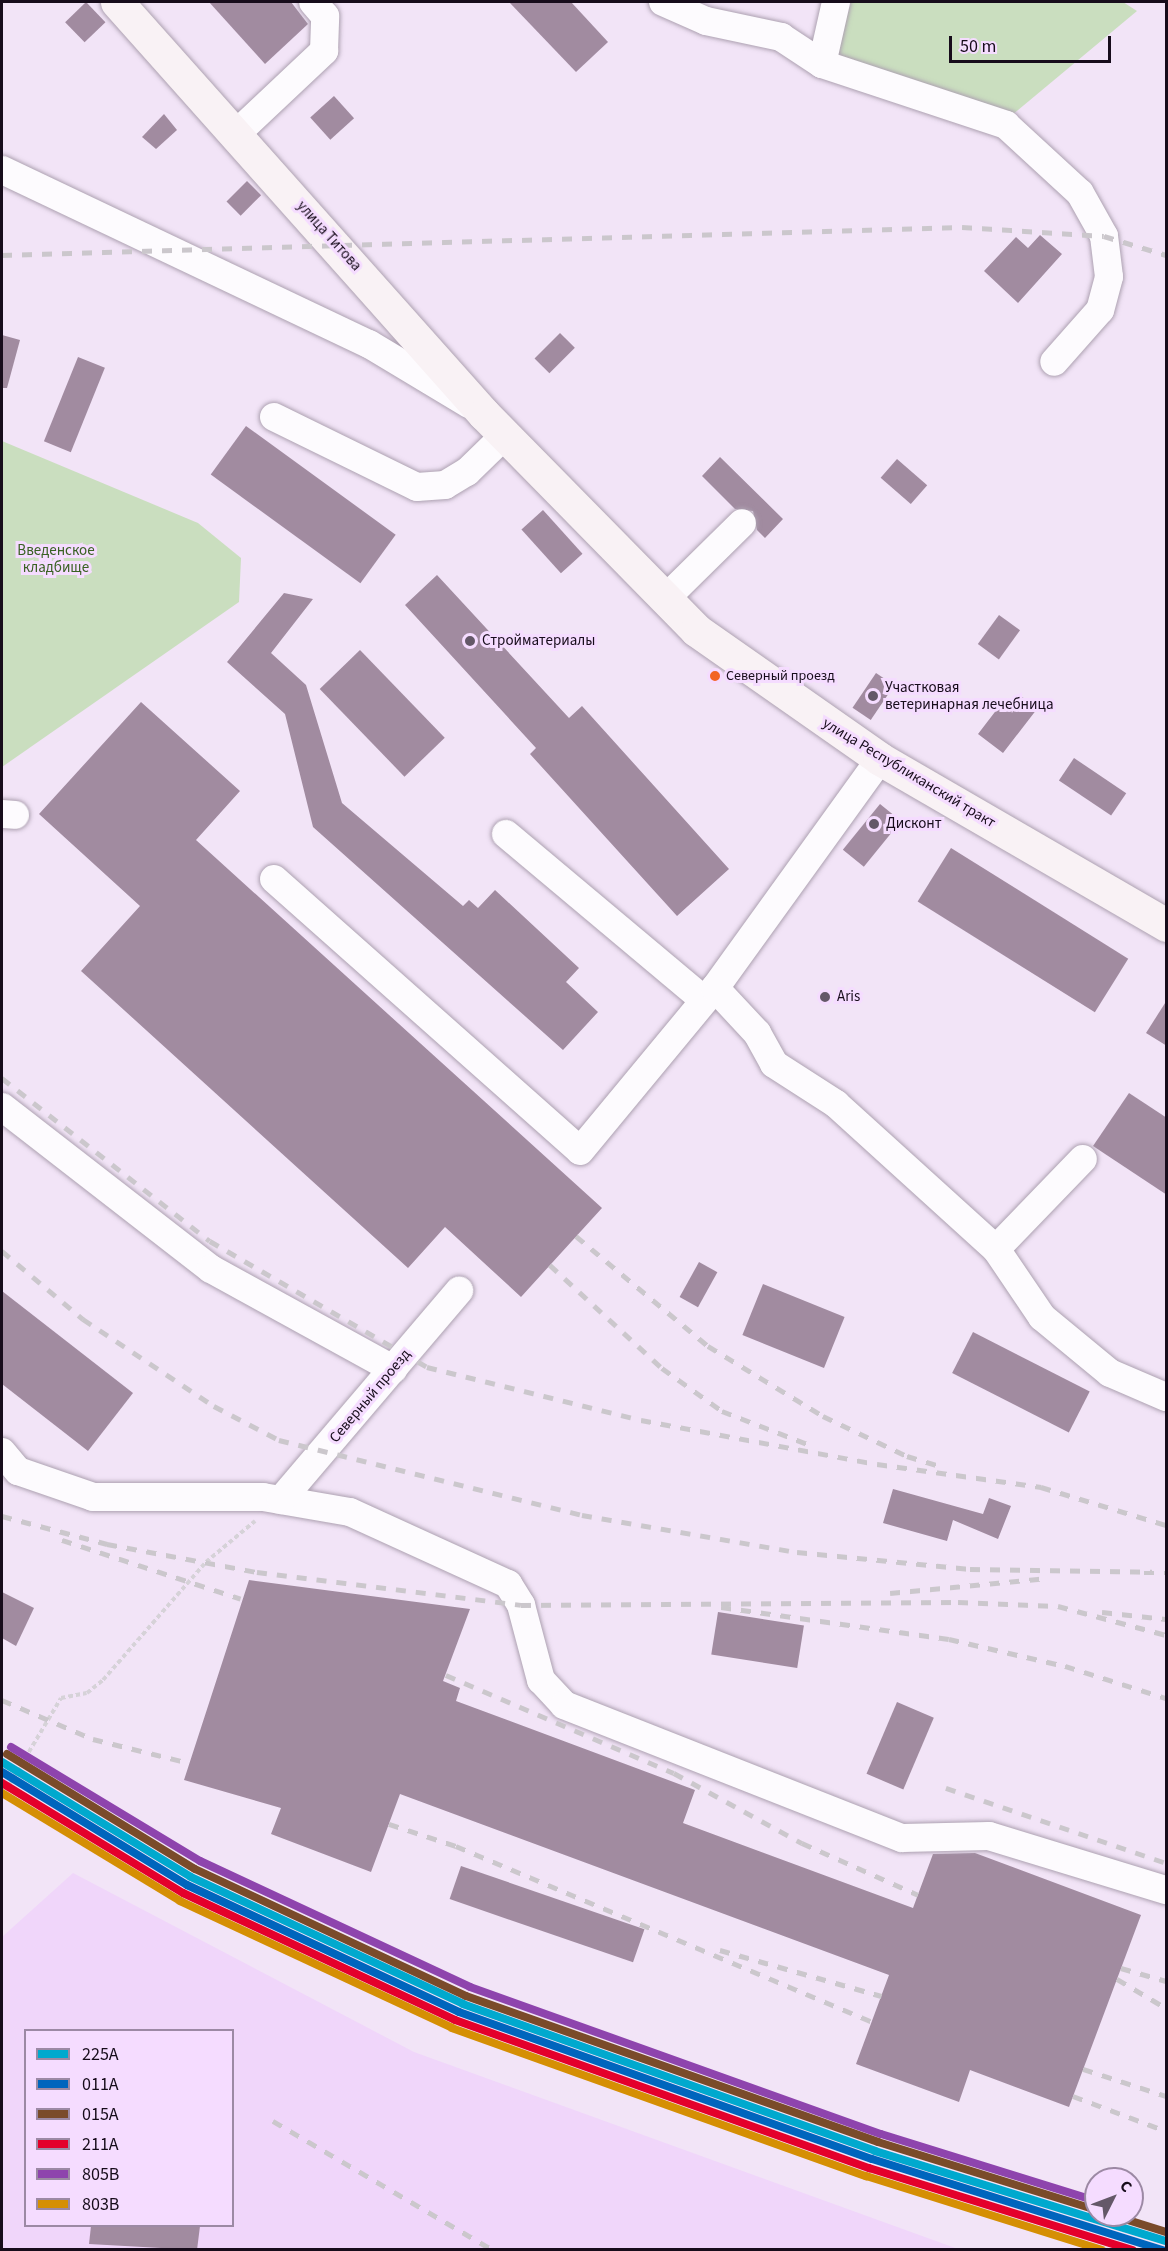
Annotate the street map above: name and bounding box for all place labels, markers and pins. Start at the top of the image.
place label: Стройматериалы [482,632,595,650]
marker: Стройматериалы [463,634,477,648]
place label: Северный проезд [726,668,835,684]
marker: Северный проезд [709,670,721,682]
place label: Участковая ветеринарная лечебница [885,678,1053,713]
marker: Участковая ветеринарная лечебница [866,689,880,703]
place label: Дисконт [886,815,942,833]
marker: Дисконт [867,817,881,831]
place label: Aris [837,988,860,1006]
marker: Aris [818,990,832,1004]

